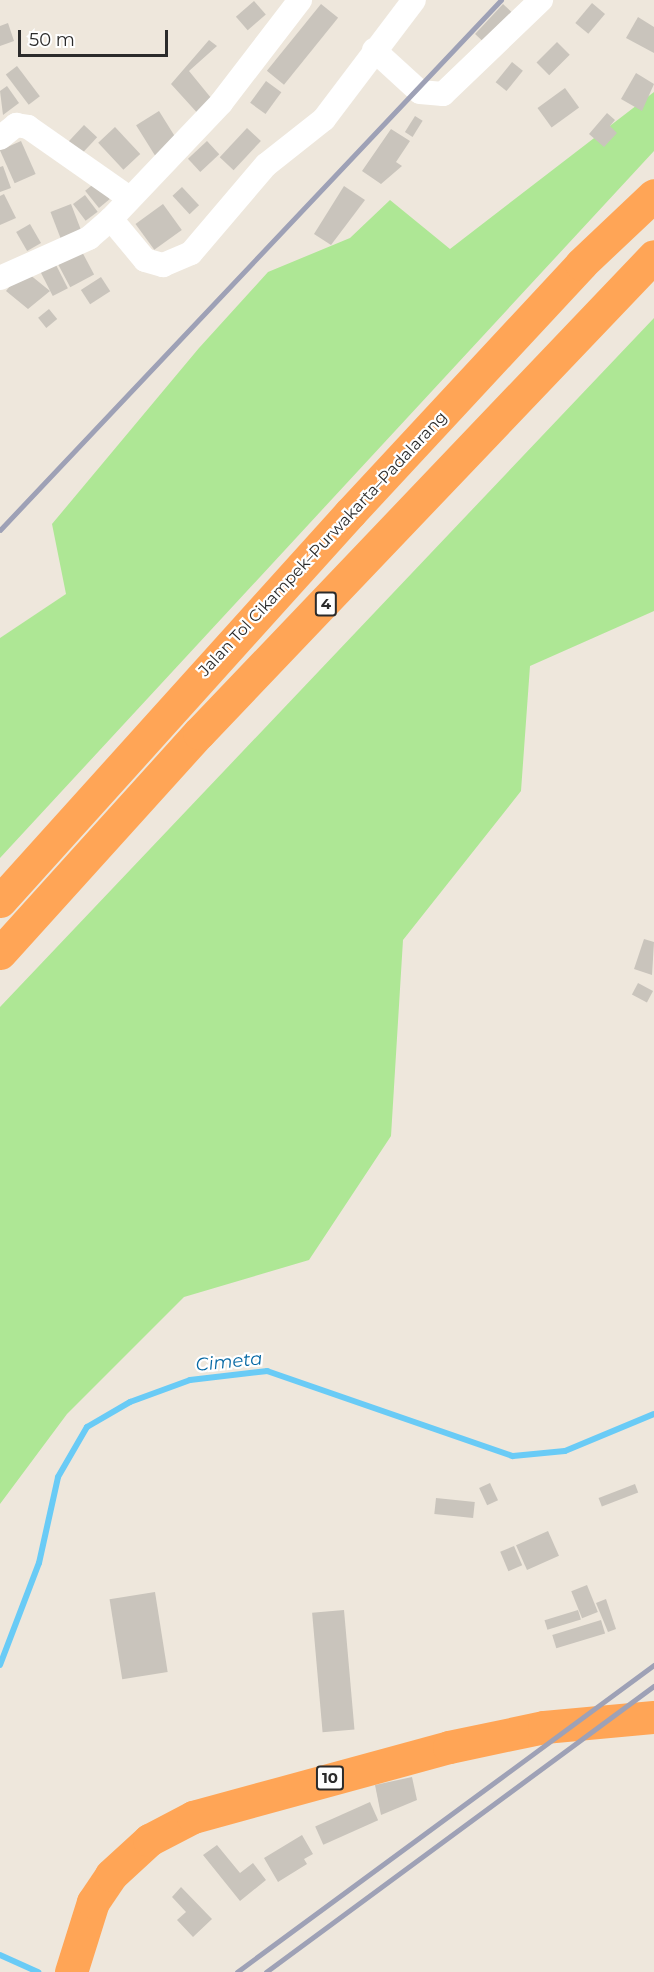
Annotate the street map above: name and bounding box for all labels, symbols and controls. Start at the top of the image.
scale bar [21,18,171,56]
text: 50 m [29,29,75,51]
street label: Jalan Tol Cikampek–Purwakarta–Padalarang [195,408,451,680]
road number: 4 [314,592,338,616]
water label: Cimeta [195,1348,263,1376]
road number: 10 [315,1766,345,1790]

